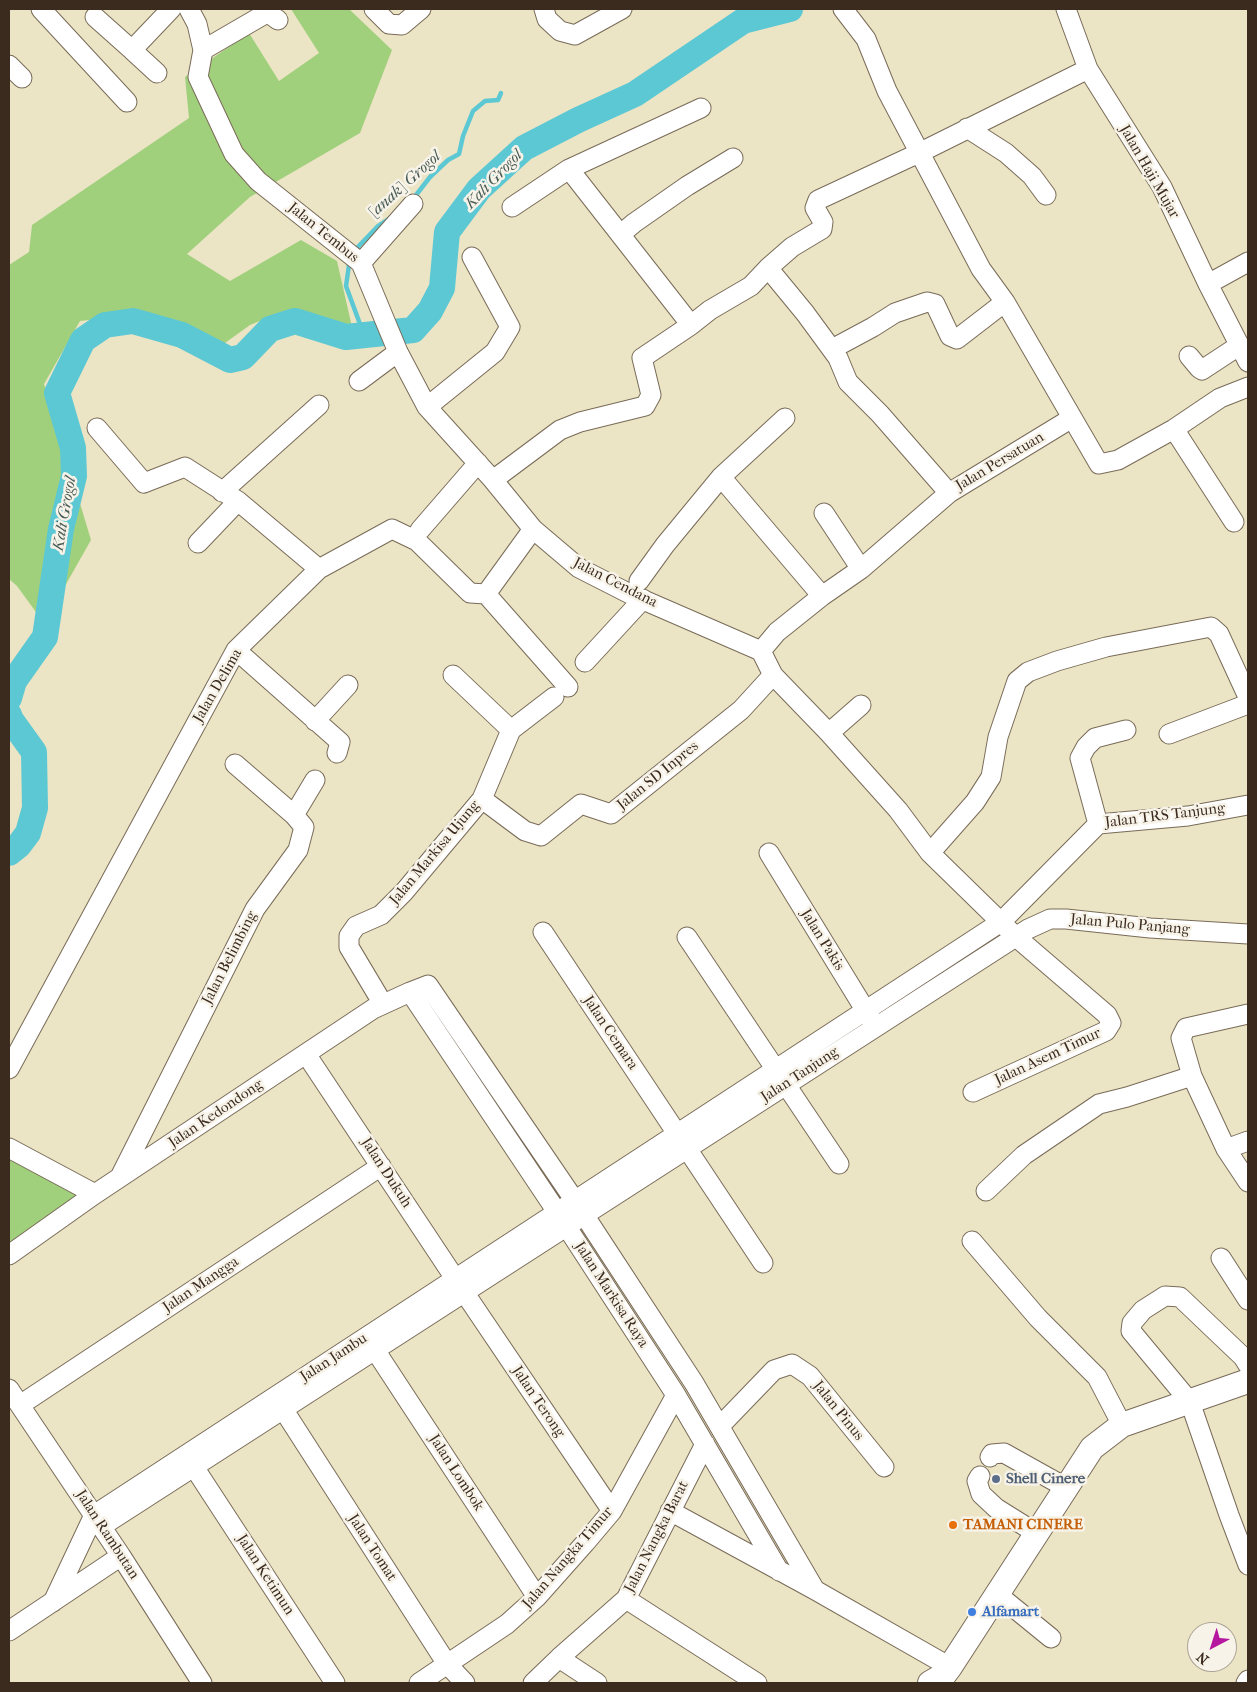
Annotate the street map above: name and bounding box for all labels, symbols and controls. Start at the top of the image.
street label: Jalan Haji Mujar [1115,122,1183,222]
water label: Kali Grogol [461,146,527,214]
water label: [anak] Grogol [365,148,445,222]
street label: Jalan Tembus [284,199,362,267]
street label: Jalan Persatuan [953,429,1047,495]
water label: Kali Grogol [49,476,81,552]
street label: Jalan Cendana [570,554,660,612]
street label: Jalan Delima [190,646,246,726]
street label: Jalan SD Inpres [614,738,702,814]
street label: Jalan Markisa Ujung [386,797,484,909]
street label: Jalan TRS Tanjung [1104,800,1226,832]
street label: Jalan Pakis [796,906,848,974]
street label: Jalan Belimbing [199,908,261,1008]
street label: Jalan Pulo Panjang [1070,911,1190,939]
street label: Jalan Cemara [579,993,641,1073]
street label: Jalan Asem Timur [992,1025,1104,1089]
street label: Jalan Tanjung [758,1043,842,1107]
street label: Jalan Kedondong [165,1076,267,1152]
street label: Jalan Dukuh [357,1135,415,1211]
street label: Jalan Markisa Raya [570,1239,652,1351]
street label: Jalan Mangga [160,1253,242,1317]
street label: Jalan Jambu [297,1330,371,1386]
street label: Jalan Terong [508,1363,568,1441]
street label: Jalan Pinus [809,1378,867,1444]
street label: Jalan Lombok [425,1431,487,1515]
place label: Shell Cinere [1006,1470,1085,1488]
marker: Shell Cinere [990,1473,1002,1485]
street label: Jalan Nangka Barat [621,1478,693,1596]
street label: Jalan Rambutan [71,1487,143,1583]
street label: Jalan Nangka Timur [519,1503,617,1613]
street label: Jalan Tomat [344,1511,400,1585]
place label: TAMANI CINERE [963,1516,1083,1534]
marker: TAMANI CINERE [947,1519,959,1531]
street label: Jalan Ketimun [232,1531,298,1619]
place label: Alfamart [982,1603,1039,1621]
marker: Alfamart [966,1606,978,1618]
north arrow [1187,1622,1237,1672]
text: N [1193,1648,1212,1668]

